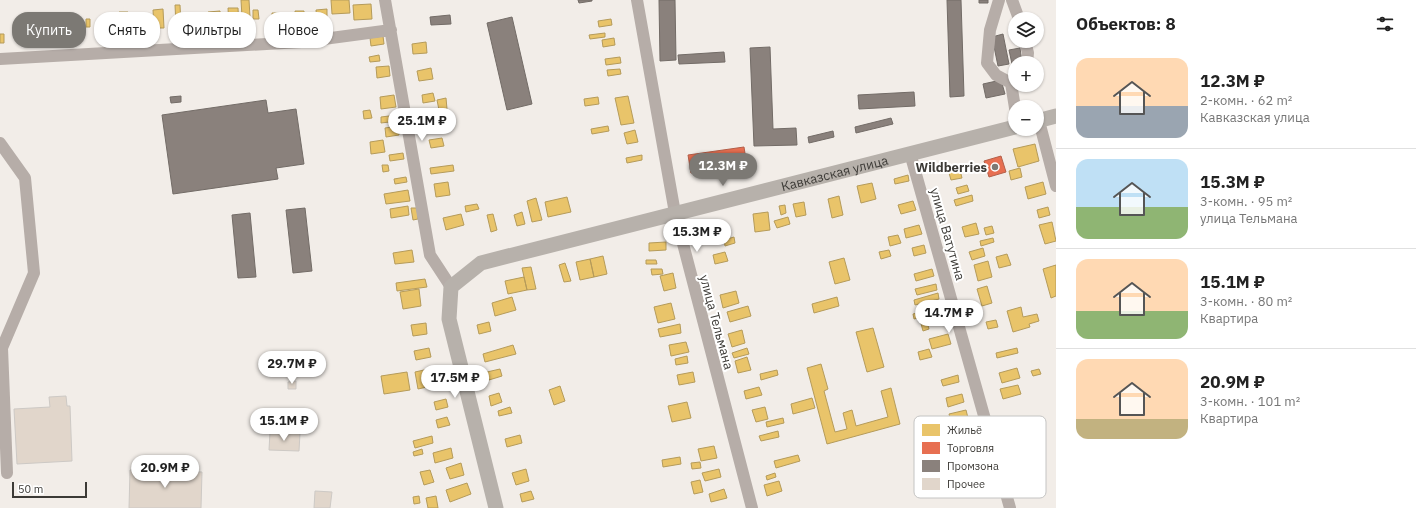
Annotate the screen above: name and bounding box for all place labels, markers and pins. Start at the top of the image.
pin: 25.1M ₽ [385,108,459,142]
pin: 12.3M ₽ [686,153,760,187]
place label: Wildberries [915,159,987,176]
marker: Wildberries [990,162,1000,172]
pin: 15.3M ₽ [660,219,734,253]
pin: 14.7M ₽ [912,300,986,334]
pin: 29.7M ₽ [255,351,329,385]
pin: 17.5M ₽ [418,365,492,399]
pin: 15.1M ₽ [247,408,321,442]
pin: 20.9M ₽ [128,455,202,489]

